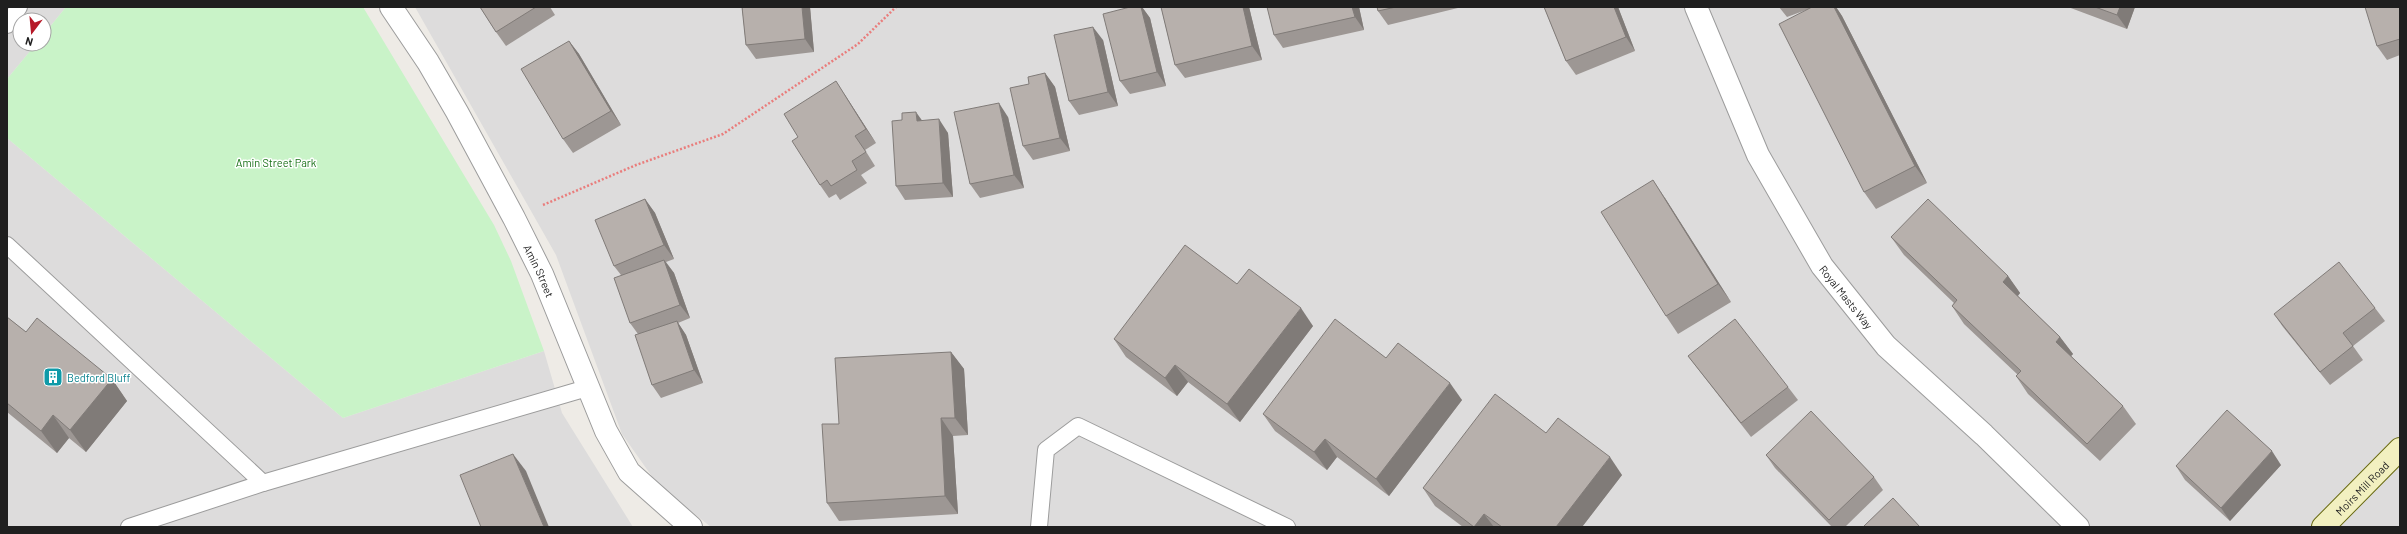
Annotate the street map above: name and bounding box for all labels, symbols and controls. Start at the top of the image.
north arrow [12,12,52,52]
text: N [24,35,34,49]
park label: Amin Street Park [236,156,317,169]
street label: Amin Street [522,242,557,299]
street label: Royal Masts Way [1817,262,1876,331]
building icon: Bedford Bluff [42,366,64,388]
place label: Bedford Bluff [67,371,131,384]
street label: Moirs Mill Road [2332,458,2391,518]

